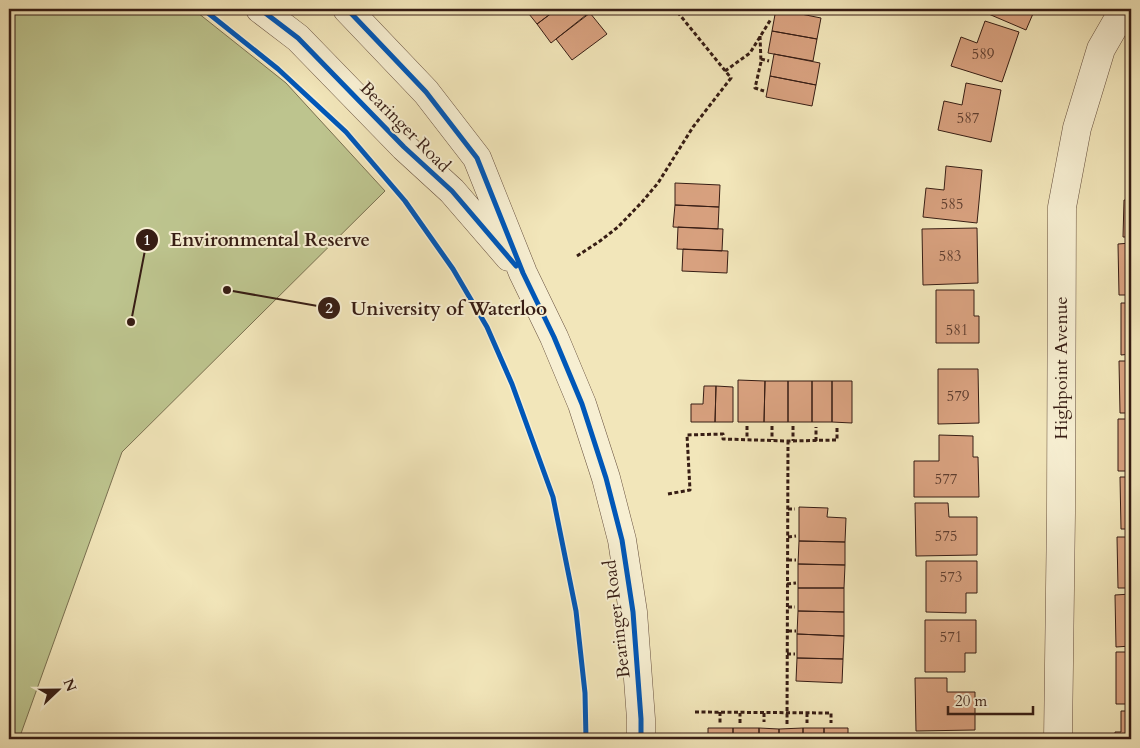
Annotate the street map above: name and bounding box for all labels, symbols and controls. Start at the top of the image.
house number: 589 [971,44,995,64]
street label: Bearinger Road [354,76,456,178]
house number: 587 [956,108,980,128]
house number: 585 [940,194,964,214]
callout: Environmental Reserve [135,223,380,257]
text: Environmental Reserve [170,227,370,253]
text: 1 [143,230,151,250]
house number: 583 [938,246,962,266]
callout: University of Waterloo [316,291,557,325]
text: University of Waterloo [351,296,547,322]
street label: Highpoint Avenue [1049,296,1074,440]
text: 2 [325,298,333,318]
house number: 581 [945,320,969,340]
house number: 579 [946,386,970,406]
house number: 577 [934,469,958,489]
house number: 575 [934,526,958,546]
street label: Bearinger Road [597,558,637,680]
house number: 573 [939,567,963,587]
house number: 571 [939,627,963,647]
north arrow [32,666,82,716]
text: N [59,676,81,695]
scale bar [948,683,1032,715]
text: 20 m [955,691,987,711]

